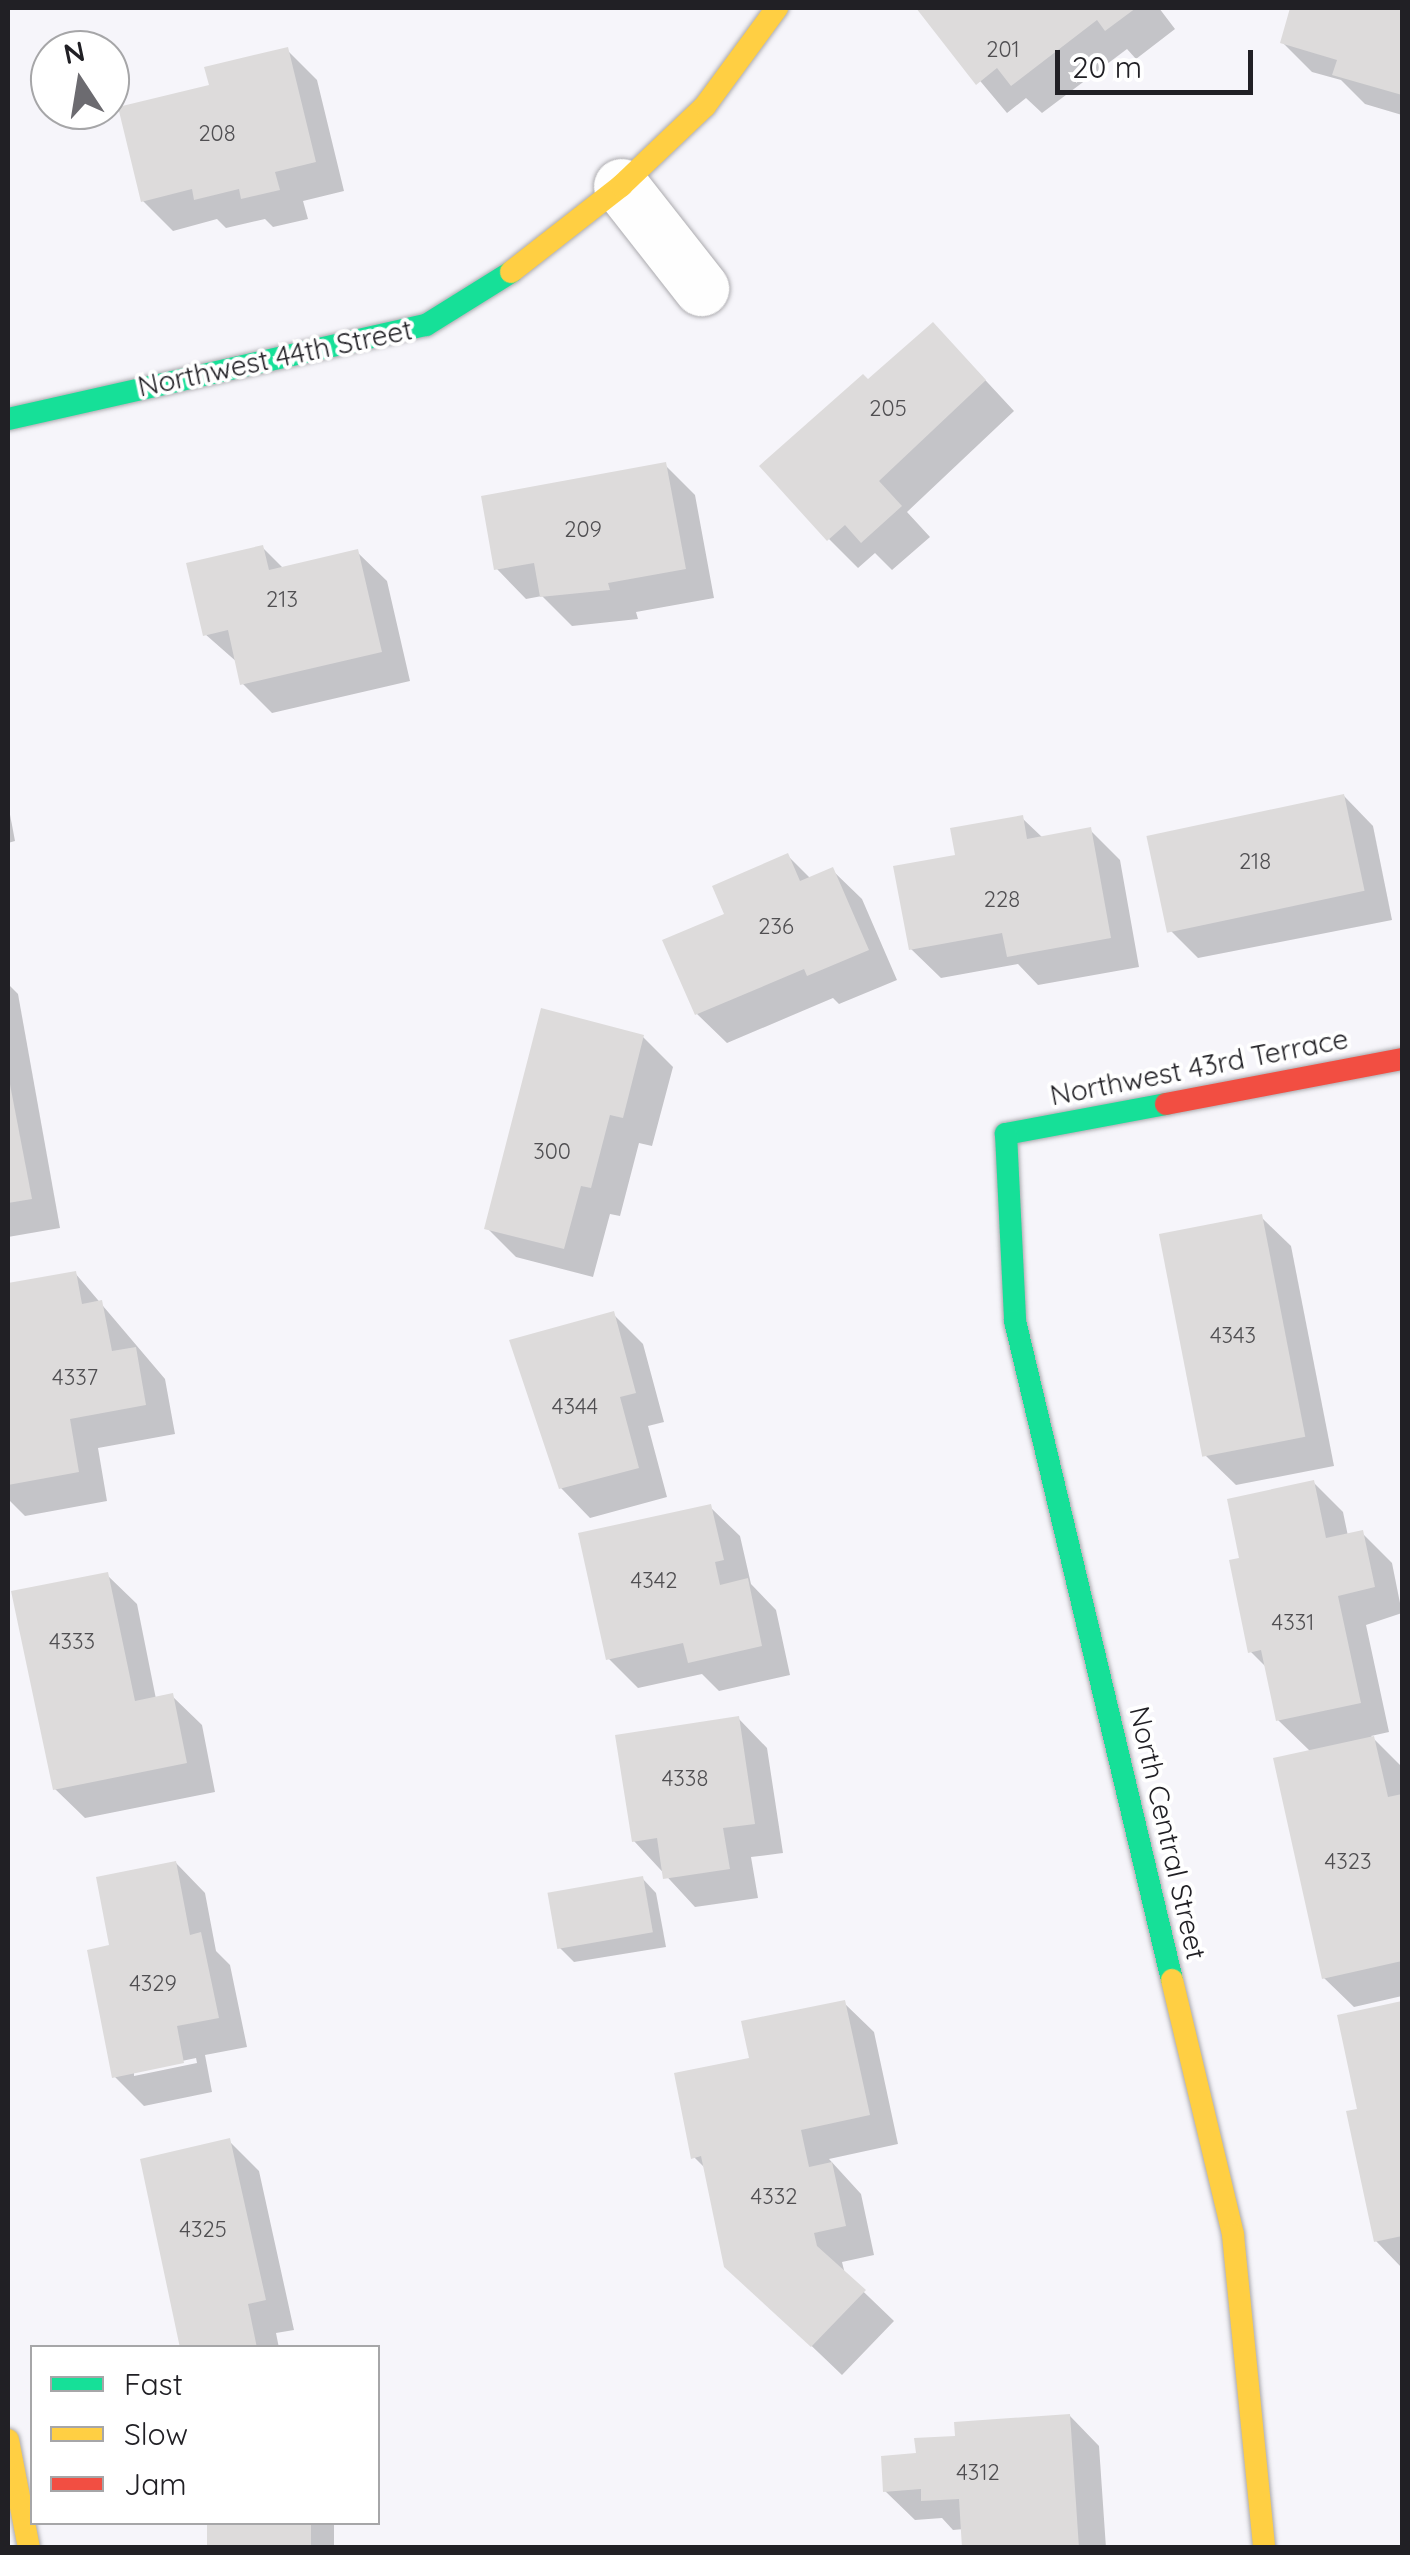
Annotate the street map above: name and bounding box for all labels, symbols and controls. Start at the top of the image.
north arrow [30,30,130,130]
scale bar [1060,30,1258,92]
text: N [60,33,88,71]
house number: 201 [986,37,1020,63]
text: 20 m [1072,48,1142,86]
house number: 208 [198,121,236,147]
street label: Northwest 44th Street [135,312,415,404]
house number: 205 [869,396,907,422]
house number: 209 [564,517,602,543]
house number: 213 [266,587,298,613]
house number: 218 [1239,849,1271,875]
house number: 228 [984,887,1020,913]
house number: 236 [758,914,794,940]
street label: Northwest 43rd Terrace [1047,1022,1351,1112]
house number: 300 [533,1139,571,1165]
house number: 4343 [1210,1323,1256,1349]
house number: 4337 [52,1365,98,1391]
house number: 4344 [552,1394,598,1420]
house number: 4342 [631,1568,677,1594]
house number: 4331 [1272,1610,1314,1636]
house number: 4333 [49,1629,95,1655]
street label: North Central Street [1123,1703,1213,1963]
house number: 4338 [662,1766,708,1792]
house number: 4323 [1325,1849,1371,1875]
house number: 4329 [129,1971,177,1997]
house number: 4332 [751,2184,797,2210]
house number: 4325 [179,2217,227,2243]
legend [30,2345,380,2525]
text: Fast [124,2365,183,2403]
text: Slow [124,2415,188,2453]
house number: 4312 [956,2460,1000,2486]
text: Jam [124,2465,187,2503]

